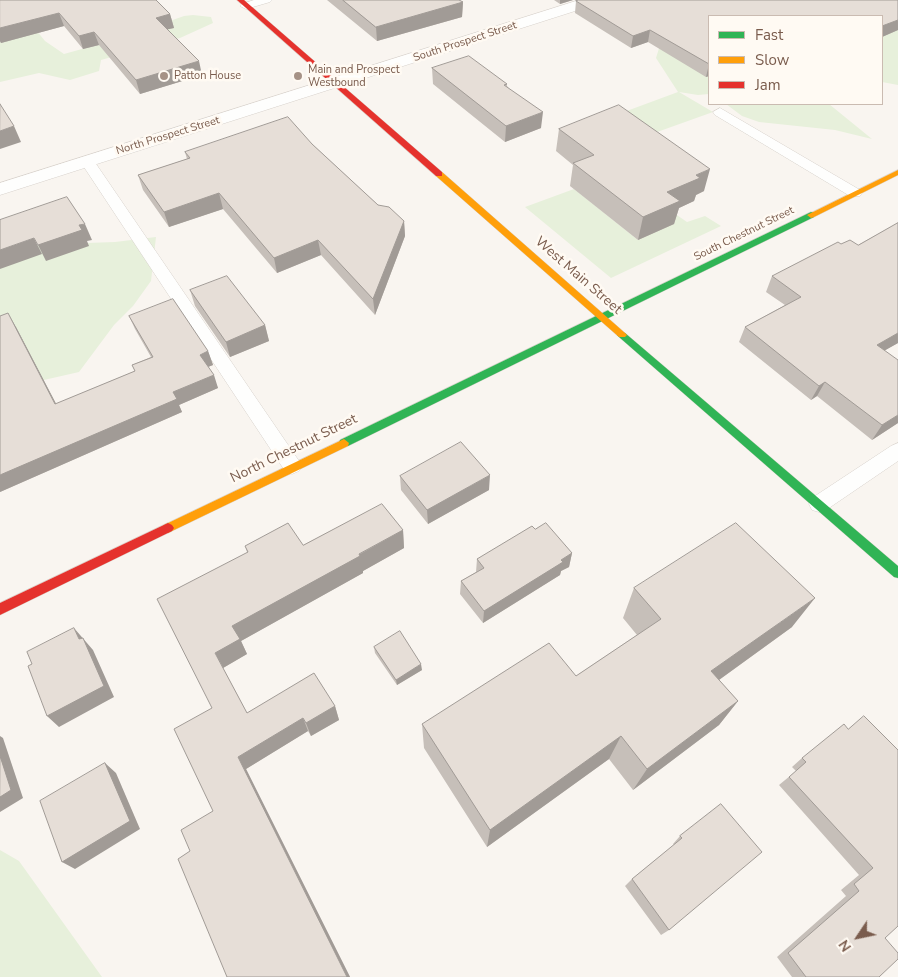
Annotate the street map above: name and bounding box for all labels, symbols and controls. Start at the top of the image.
legend [708,15,883,105]
street label: South Prospect Street [412,19,518,65]
text: Fast [755,25,783,45]
text: Slow [755,50,789,70]
place label: Main and Prospect Westbound [308,63,400,89]
place label: Patton House [174,69,241,83]
marker: Patton House [158,70,170,82]
marker: Main and Prospect Westbound [292,70,304,82]
text: Jam [755,75,781,95]
street label: North Prospect Street [115,114,221,158]
street label: South Chestnut Street [692,204,796,264]
street label: West Main Street [531,234,625,318]
street label: North Chestnut Street [228,411,360,487]
north arrow [833,912,883,962]
text: N [834,936,856,955]

